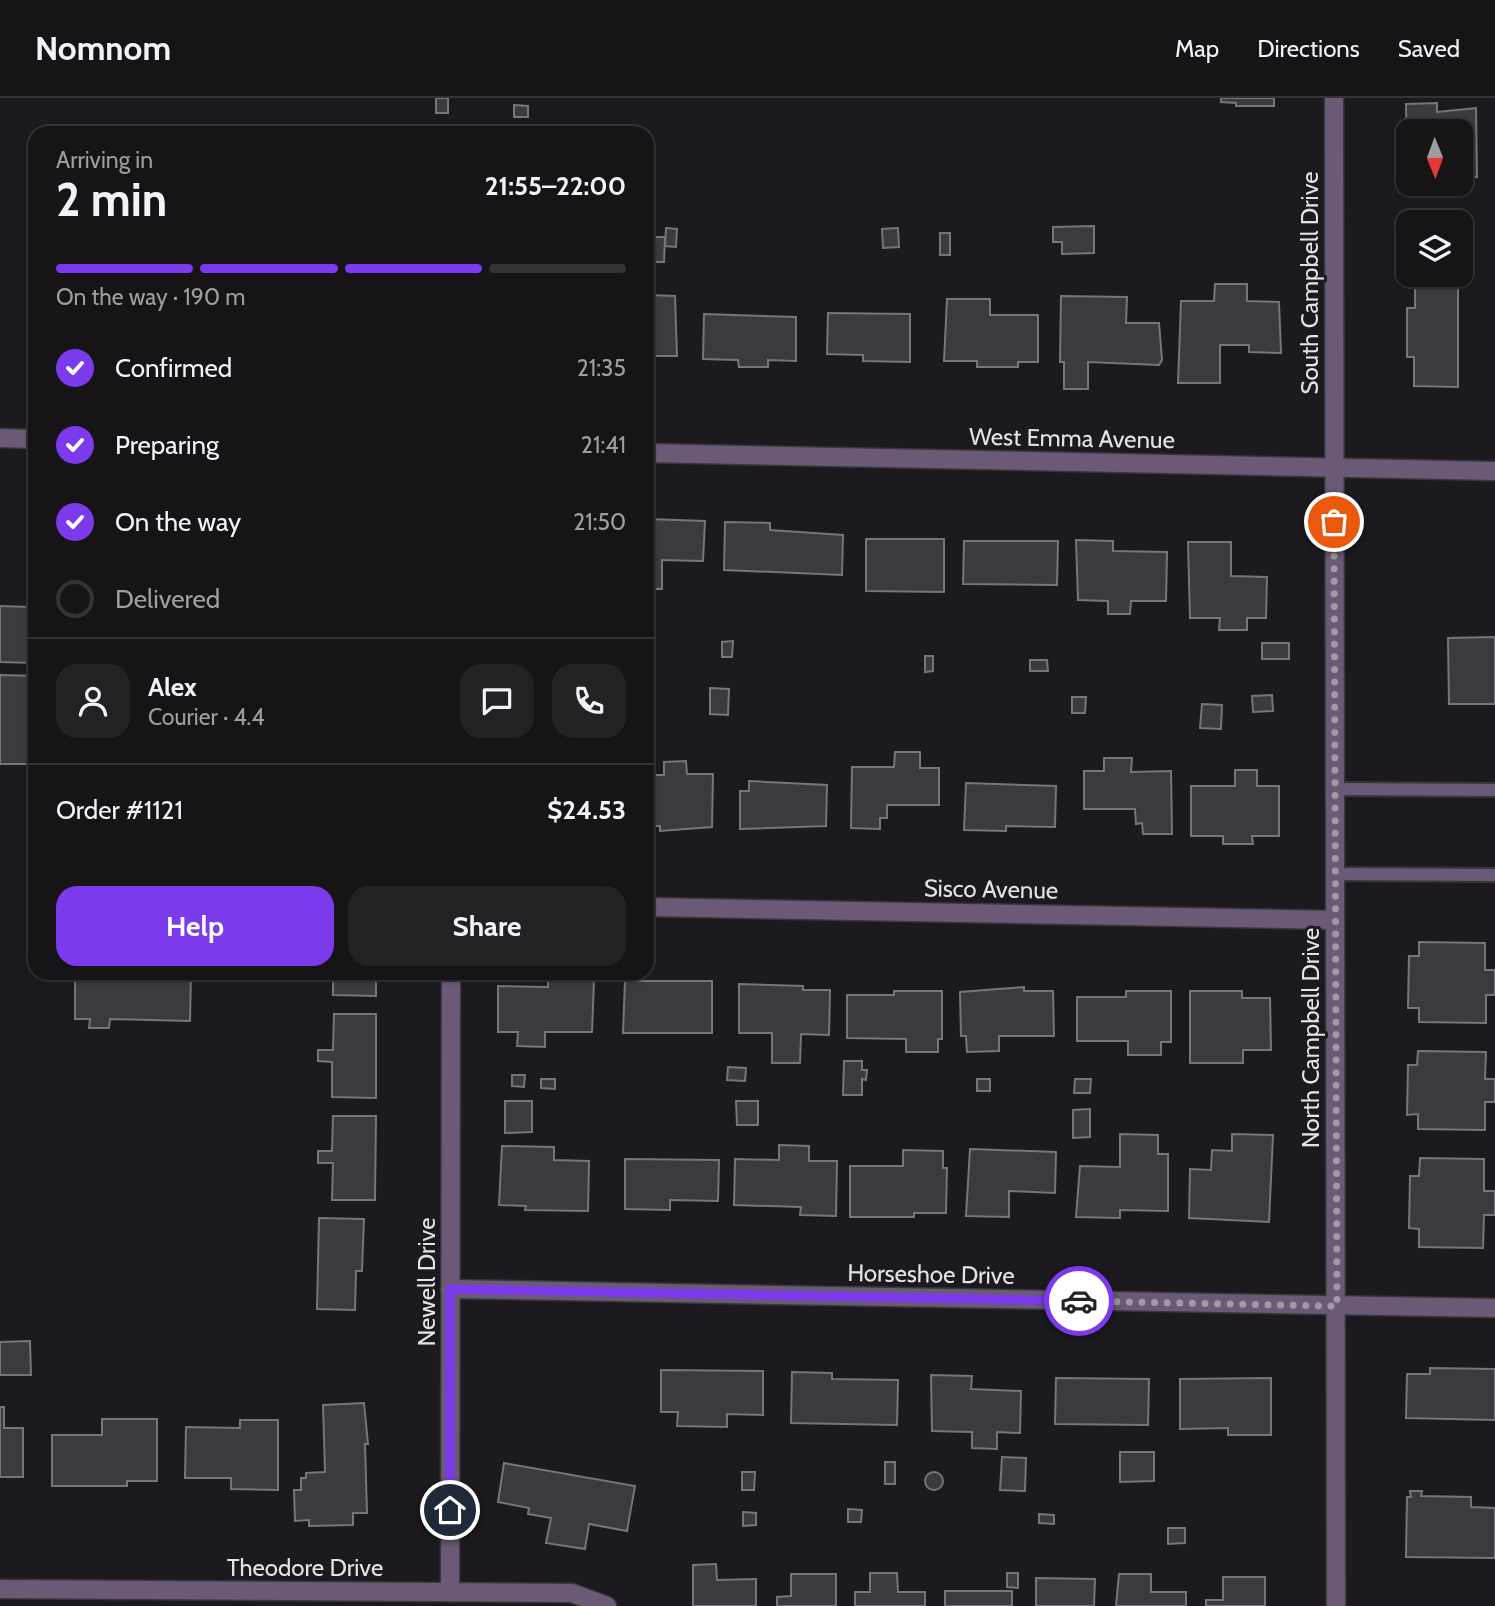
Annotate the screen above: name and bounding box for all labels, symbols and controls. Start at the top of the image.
text: Nomnom [35,28,171,68]
text: Map [1175,34,1219,63]
text: Directions [1257,34,1360,63]
text: Saved [1398,34,1460,63]
north arrow [1396,119,1474,196]
map controls [1396,119,1473,287]
text: Arriving in [56,146,153,174]
text: 21:55–22:00 [485,170,626,202]
street label: South Campbell Drive [1295,171,1324,395]
text: 2 min [56,172,167,228]
button: layers [1396,210,1473,287]
text: On the way · 190 m [56,283,245,311]
icon: check [56,349,94,387]
text: Confirmed [115,352,232,384]
text: 21:35 [577,354,626,382]
street label: West Emma Avenue [969,422,1175,454]
icon: check [56,426,94,464]
text: Preparing [115,429,219,461]
text: 21:41 [581,431,626,459]
pin [1304,492,1364,552]
icon: check [56,503,94,541]
icon: bag [1315,503,1353,541]
text: On the way [115,506,241,538]
text: 21:50 [573,508,626,536]
text: Delivered [115,583,220,615]
button: person [56,664,130,738]
button: chat [460,664,534,738]
button: phone [552,664,626,738]
text: Alex [148,671,197,703]
text: Courier · 4.4 [148,703,265,731]
text: Order #1121 [56,794,183,826]
text: $24.53 [547,794,626,826]
street label: Sisco Avenue [924,873,1058,905]
button: Help [56,886,334,966]
button: Share [348,886,626,966]
street label: North Campbell Drive [1296,928,1325,1148]
street label: Newell Drive [412,1218,441,1346]
street label: Horseshoe Drive [847,1258,1015,1290]
courier [1044,1266,1114,1336]
icon: car [1060,1282,1098,1320]
pin [420,1480,480,1540]
icon: home [431,1491,469,1529]
street label: Theodore Drive [227,1553,383,1582]

